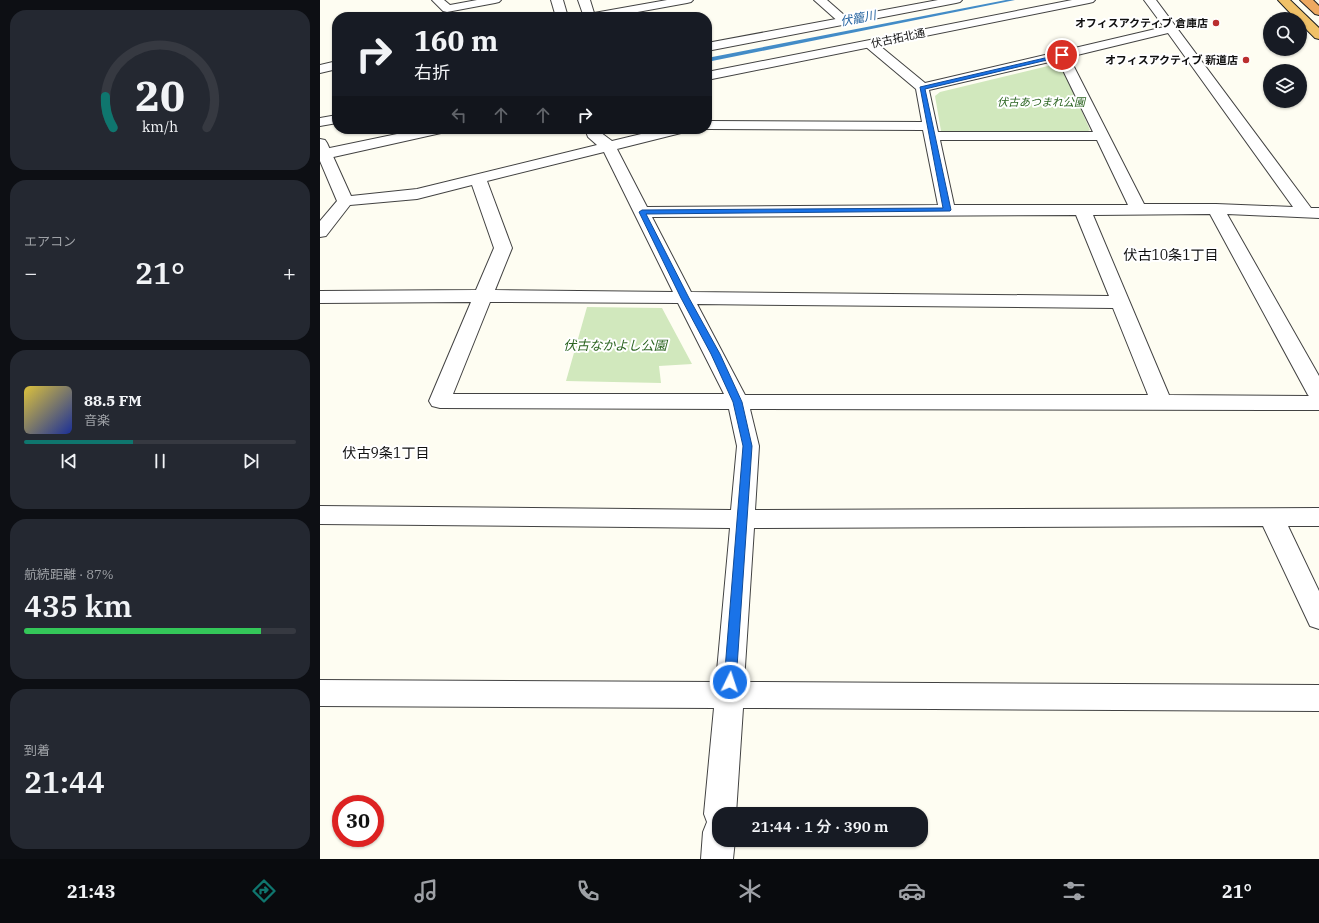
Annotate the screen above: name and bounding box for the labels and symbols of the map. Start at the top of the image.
water label: 伏籠川 [839,7,879,29]
place label: オフィスアクティブ 倉庫店 [1075,16,1208,30]
marker: オフィスアクティブ 倉庫店 [1211,18,1221,28]
street label: 伏古拓北通 [870,25,926,51]
pin [1045,38,1079,72]
place label: オフィスアクティブ 新道店 [1105,53,1238,67]
marker: オフィスアクティブ 新道店 [1241,55,1251,65]
park label: 伏古あつまれ公園 [997,95,1087,109]
district label: 伏古10条1丁目 [1123,246,1219,264]
park label: 伏古なかよし公園 [563,337,669,354]
district label: 伏古9条1丁目 [343,444,429,462]
position arrow [709,661,751,703]
speed limit sign: 30 [332,795,384,847]

